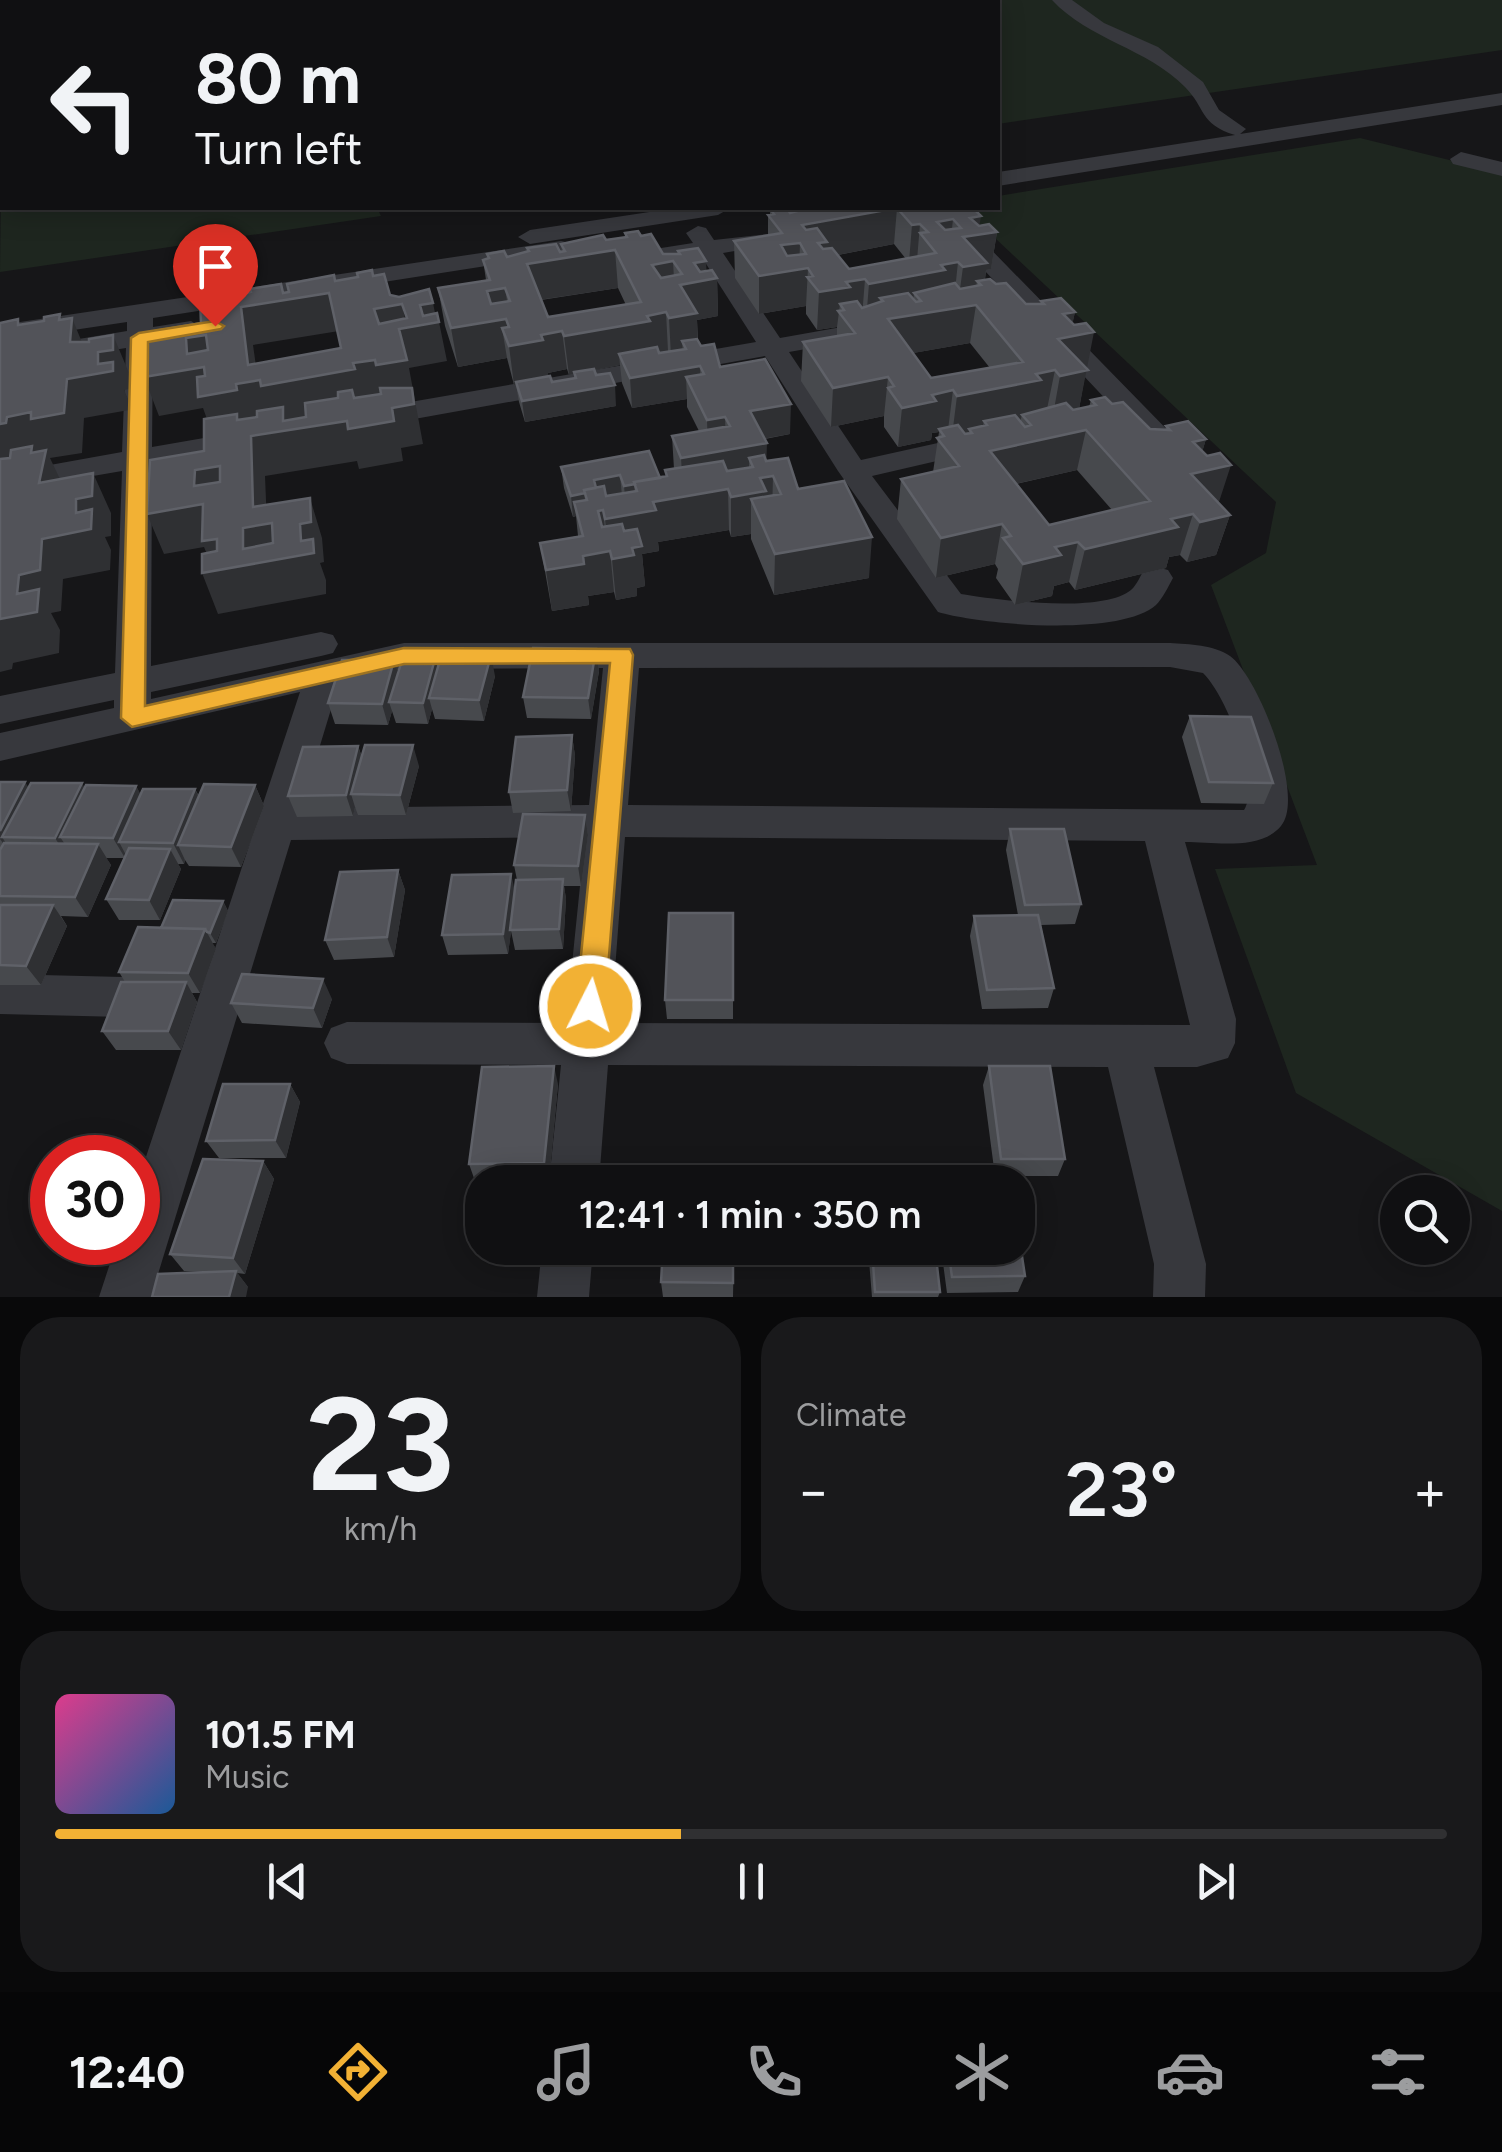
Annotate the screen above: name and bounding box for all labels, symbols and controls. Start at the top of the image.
text: 80 m [195,36,361,121]
icon: left [30,40,160,170]
text: Turn left [195,121,362,175]
pin [173,224,258,327]
icon: arrive [188,239,243,294]
position arrow [538,954,642,1058]
speed limit sign: 30 [30,1135,160,1265]
map controls [1380,1175,1470,1265]
button: search [1380,1175,1470,1265]
text: 12:41 · 1 min · 350 m [579,1192,921,1238]
text: 23 [307,1367,454,1523]
text: Climate [796,1396,907,1434]
text: 23° [1065,1445,1178,1535]
text: − [796,1458,830,1524]
text: + [1413,1458,1447,1524]
text: km/h [344,1510,417,1548]
text: 101.5 FM [205,1712,356,1758]
text: Music [205,1758,290,1796]
icon: previous [260,1854,315,1909]
icon: pause [724,1854,779,1909]
icon: next [1188,1854,1243,1909]
icon: directions [323,2037,393,2107]
icon: music [531,2037,601,2107]
icon: phone [739,2037,809,2107]
icon: climate [947,2037,1017,2107]
icon: car [1155,2037,1225,2107]
icon: filters [1363,2037,1433,2107]
text: 12:40 [69,2045,185,2099]

